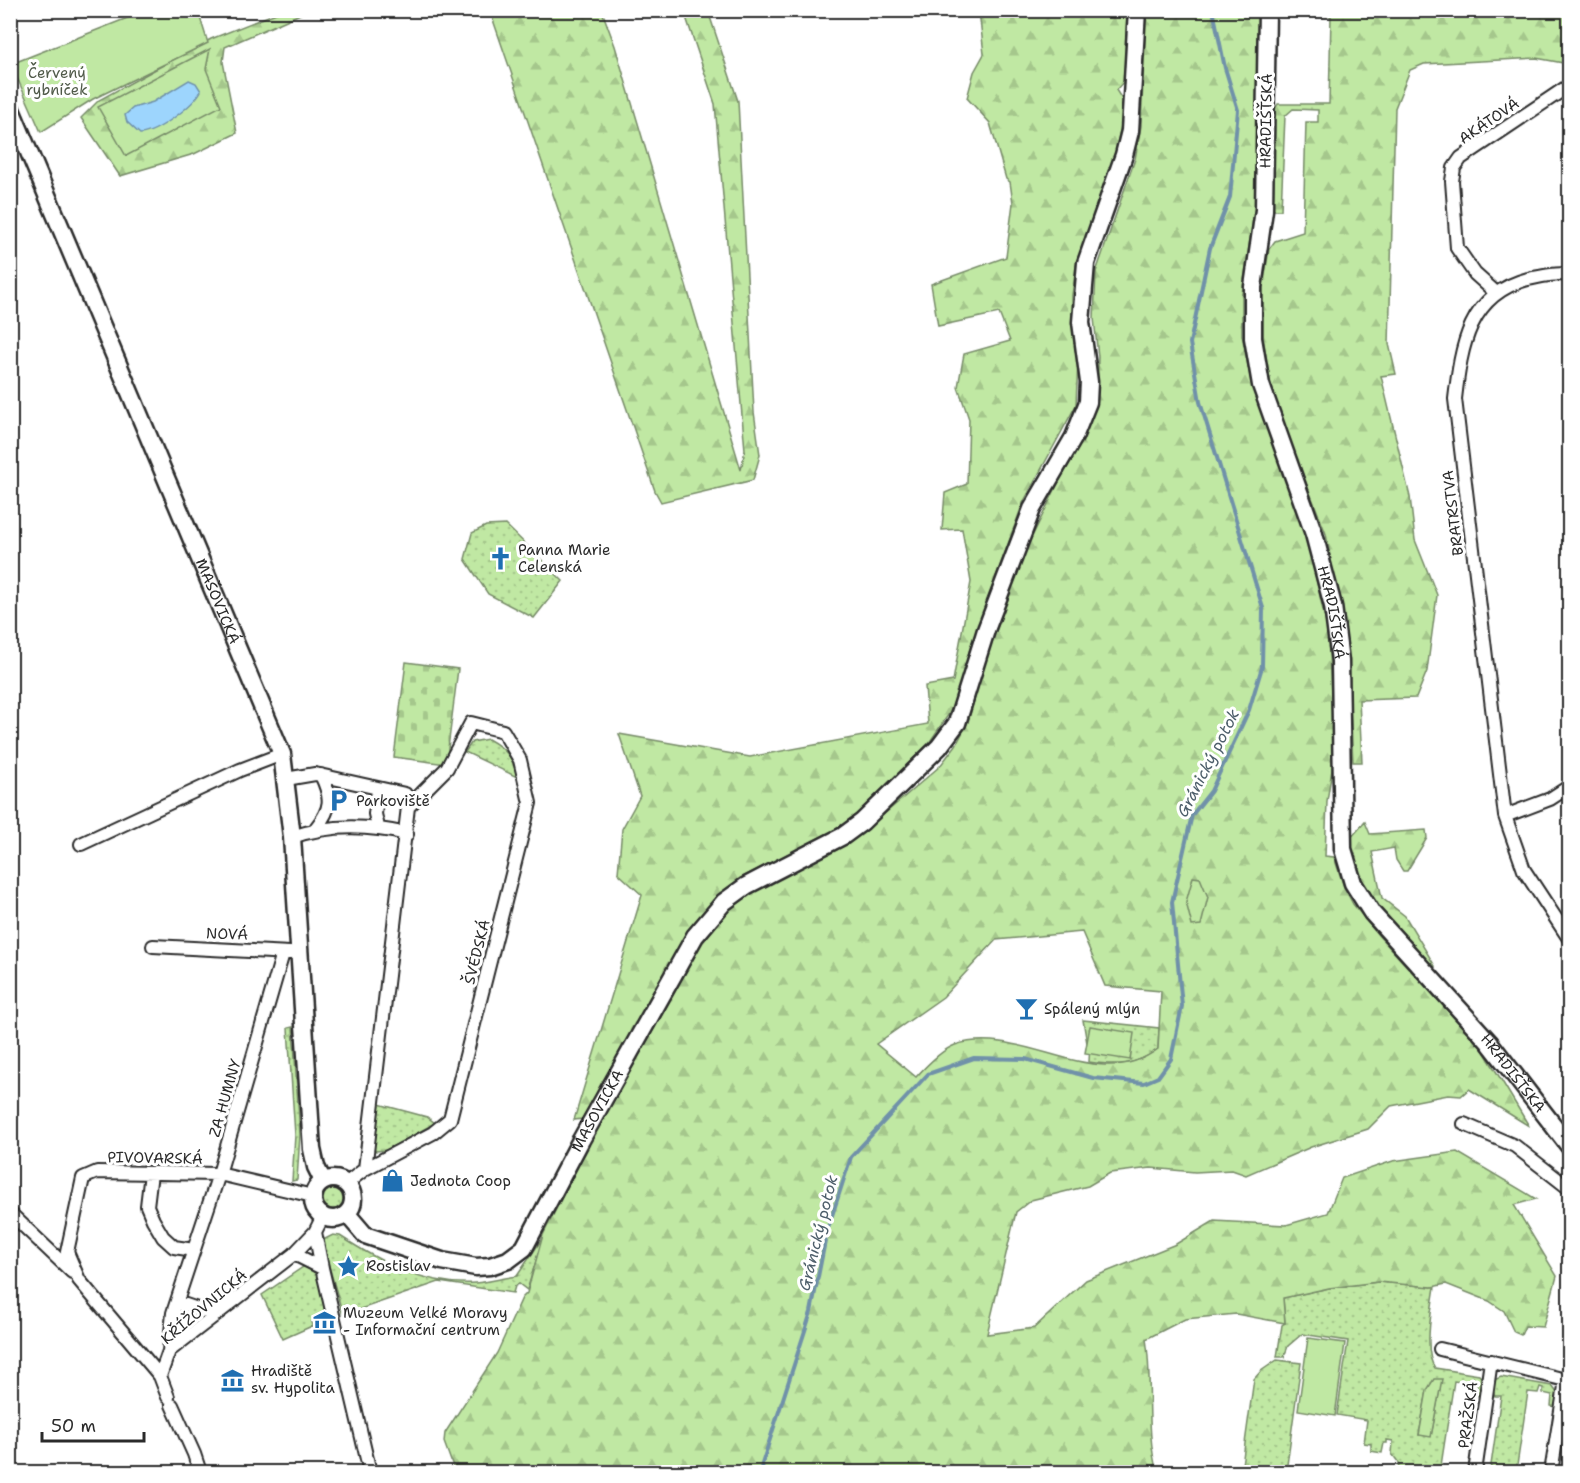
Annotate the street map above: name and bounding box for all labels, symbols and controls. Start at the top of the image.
park label: Červený rybníček [26,62,88,100]
street label: HRADIŠŤSKÁ [1254,73,1277,169]
street label: AKÁTOVÁ [1454,93,1523,149]
street label: BRATRSTVA [1438,469,1468,557]
place label: Panna Marie Celenská [518,540,611,577]
church icon: Panna Marie Celenská [487,546,513,572]
street label: MAŠOVICKÁ [191,555,246,647]
street label: HRADIŠŤSKÁ [1313,563,1351,660]
water label: Gránický potok [1172,705,1244,821]
parking icon: Parkoviště [325,788,351,814]
place label: Parkoviště [356,791,430,811]
street label: ŠVÉDSKÁ [458,917,495,986]
street label: NOVÁ [206,922,248,945]
bar icon: Spálený mlýn [1013,996,1039,1022]
place label: Spálený mlýn [1044,999,1140,1019]
street label: HRADIŠŤSKÁ [1476,1029,1551,1117]
street label: ZA HUMNY [204,1057,246,1139]
street label: MAŠOVICKÁ [567,1066,628,1155]
street label: PIVOVARSKÁ [107,1146,203,1169]
shop icon: Jednota Coop [379,1168,405,1194]
place label: Jednota Coop [410,1171,511,1191]
water label: Gránický potok [793,1173,843,1293]
place icon: Rostislav [335,1253,361,1279]
place label: Rostislav [366,1256,431,1276]
street label: KŘÍŽOVNICKÁ [156,1264,251,1349]
place label: Muzeum Velké Moravy - Informační centrum [343,1303,508,1340]
museum icon: Muzeum Velké Moravy - Informační centrum [312,1309,338,1335]
place label: Hradiště sv. Hypolita [251,1361,335,1398]
museum icon: Hradiště sv. Hypolita [220,1367,246,1393]
street label: PRAŽSKÁ [1452,1380,1483,1450]
scale bar [42,1405,144,1443]
text: 50 m [51,1414,96,1438]

